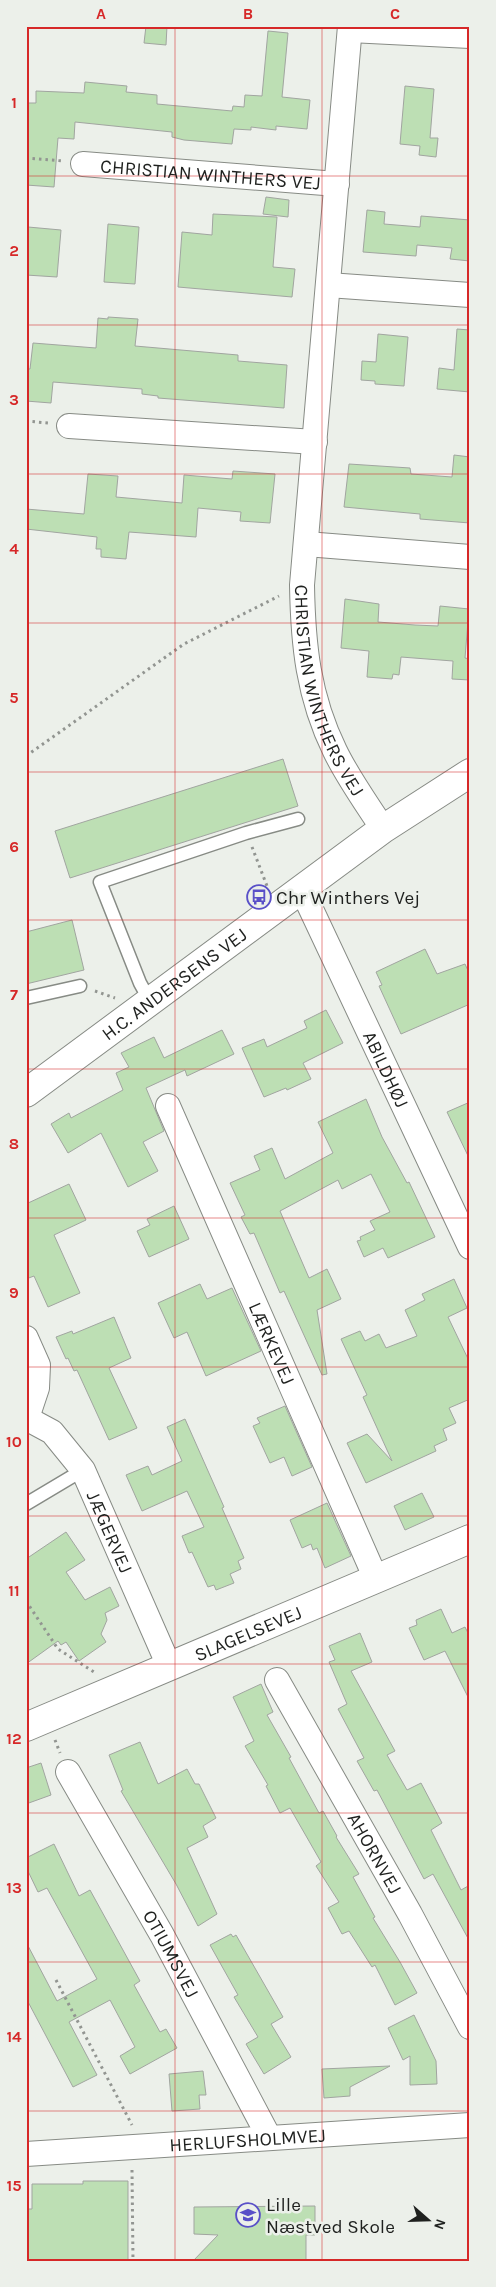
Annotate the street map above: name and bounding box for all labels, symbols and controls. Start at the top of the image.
text: A [96,4,106,23]
text: B [243,4,253,23]
text: C [390,4,400,23]
text: 1 [11,93,17,112]
street label: CHRISTIAN WINTHERS VEJ [99,155,322,195]
text: 2 [9,241,19,260]
text: 3 [9,390,19,409]
text: 4 [9,539,19,558]
street label: CHRISTIAN WINTHERS VEJ [290,584,368,800]
text: 5 [9,688,19,707]
text: 6 [9,837,19,856]
bus stop icon: Chr Winthers Vej [246,884,272,910]
place label: Chr Winthers Vej [276,887,420,909]
street label: H.C. ANDERSENS VEJ [98,924,251,1045]
text: 7 [10,985,18,1004]
street label: ABILDHØJ [358,1028,413,1111]
text: 8 [9,1134,19,1153]
text: 9 [9,1283,19,1302]
street label: LÆRKEVEJ [244,1299,299,1388]
text: 10 [6,1432,22,1451]
street label: JÆGERVEJ [82,1488,137,1577]
text: 11 [8,1581,20,1600]
street label: SLAGELSEVEJ [191,1602,305,1666]
text: 12 [6,1729,22,1748]
street label: AHORNVEJ [343,1809,406,1898]
text: 13 [6,1878,22,1897]
street label: OTIUMSVEJ [138,1906,203,2002]
text: 14 [6,2027,22,2046]
street label: HERLUFSHOLMVEJ [169,2124,327,2157]
text: 15 [6,2176,22,2195]
place label: Lille Næstved Skole [266,2194,395,2238]
north arrow [404,2194,454,2244]
school or university icon: Lille Næstved Skole [235,2202,261,2228]
text: N [430,2217,449,2232]

